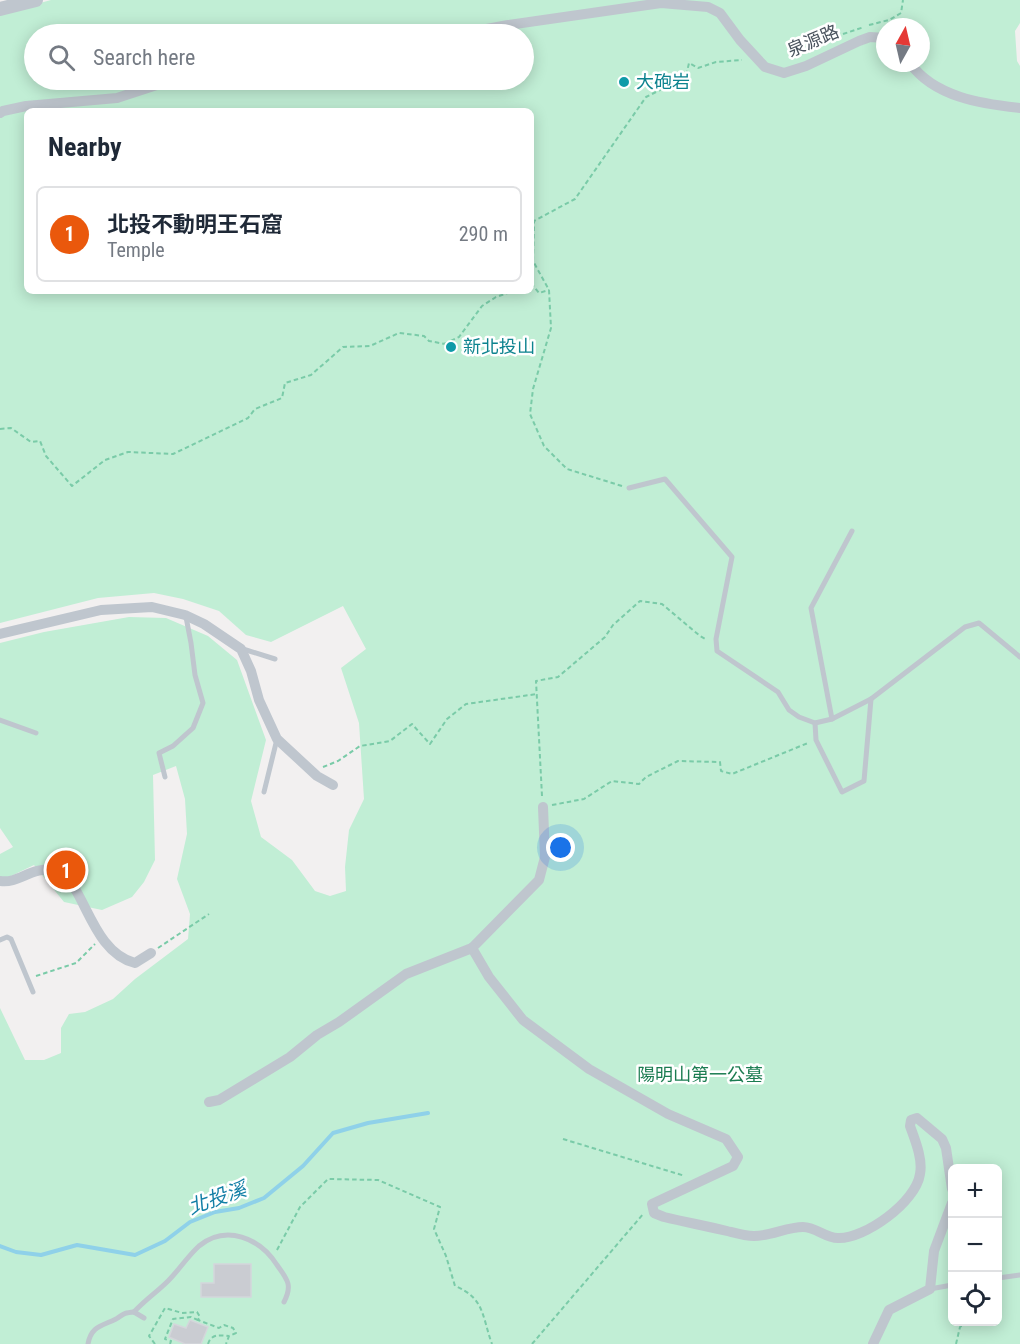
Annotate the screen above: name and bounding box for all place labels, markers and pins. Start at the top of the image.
place label: 大砲岩 [636,71,690,92]
marker: 大砲岩 [617,75,631,89]
place label: 新北投山 [463,336,535,357]
marker: 新北投山 [444,340,458,354]
pin: 1 [46,848,86,892]

